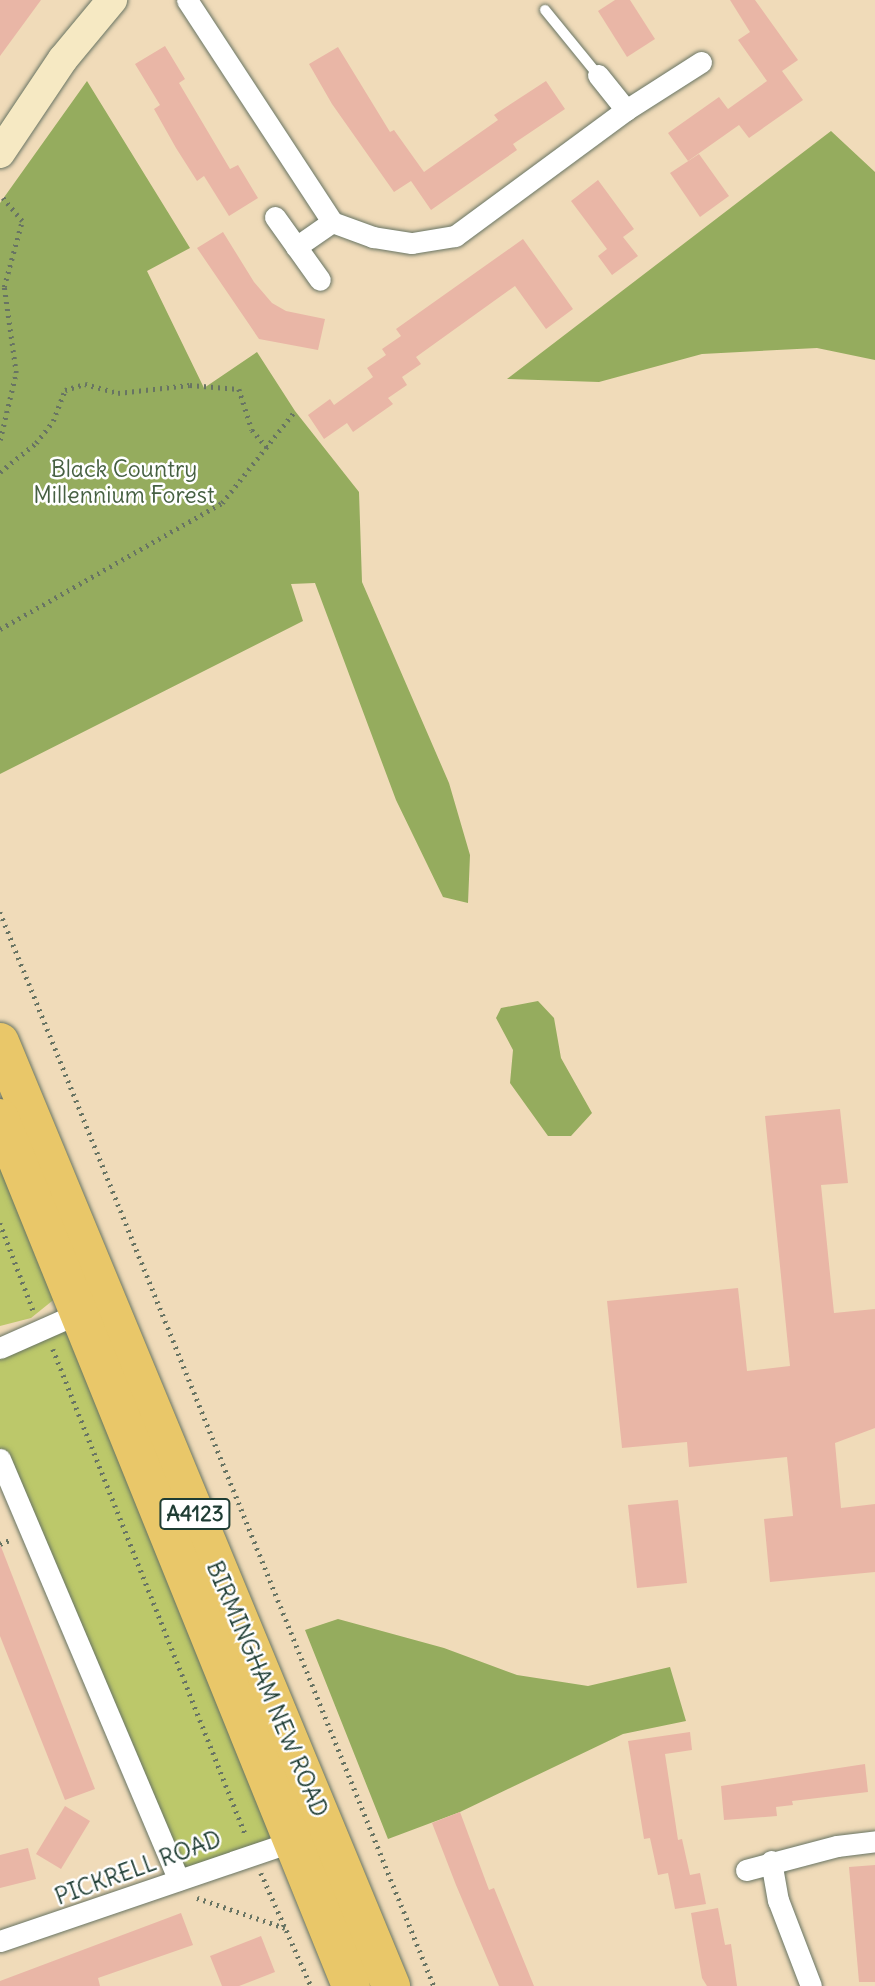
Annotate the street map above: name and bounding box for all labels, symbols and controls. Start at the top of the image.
park label: Black Country Millennium Forest [33,455,215,509]
road number: A4123 [158,1496,232,1532]
street label: BIRMINGHAM NEW ROAD [201,1557,333,1821]
street label: PICKRELL ROAD [51,1825,225,1911]

